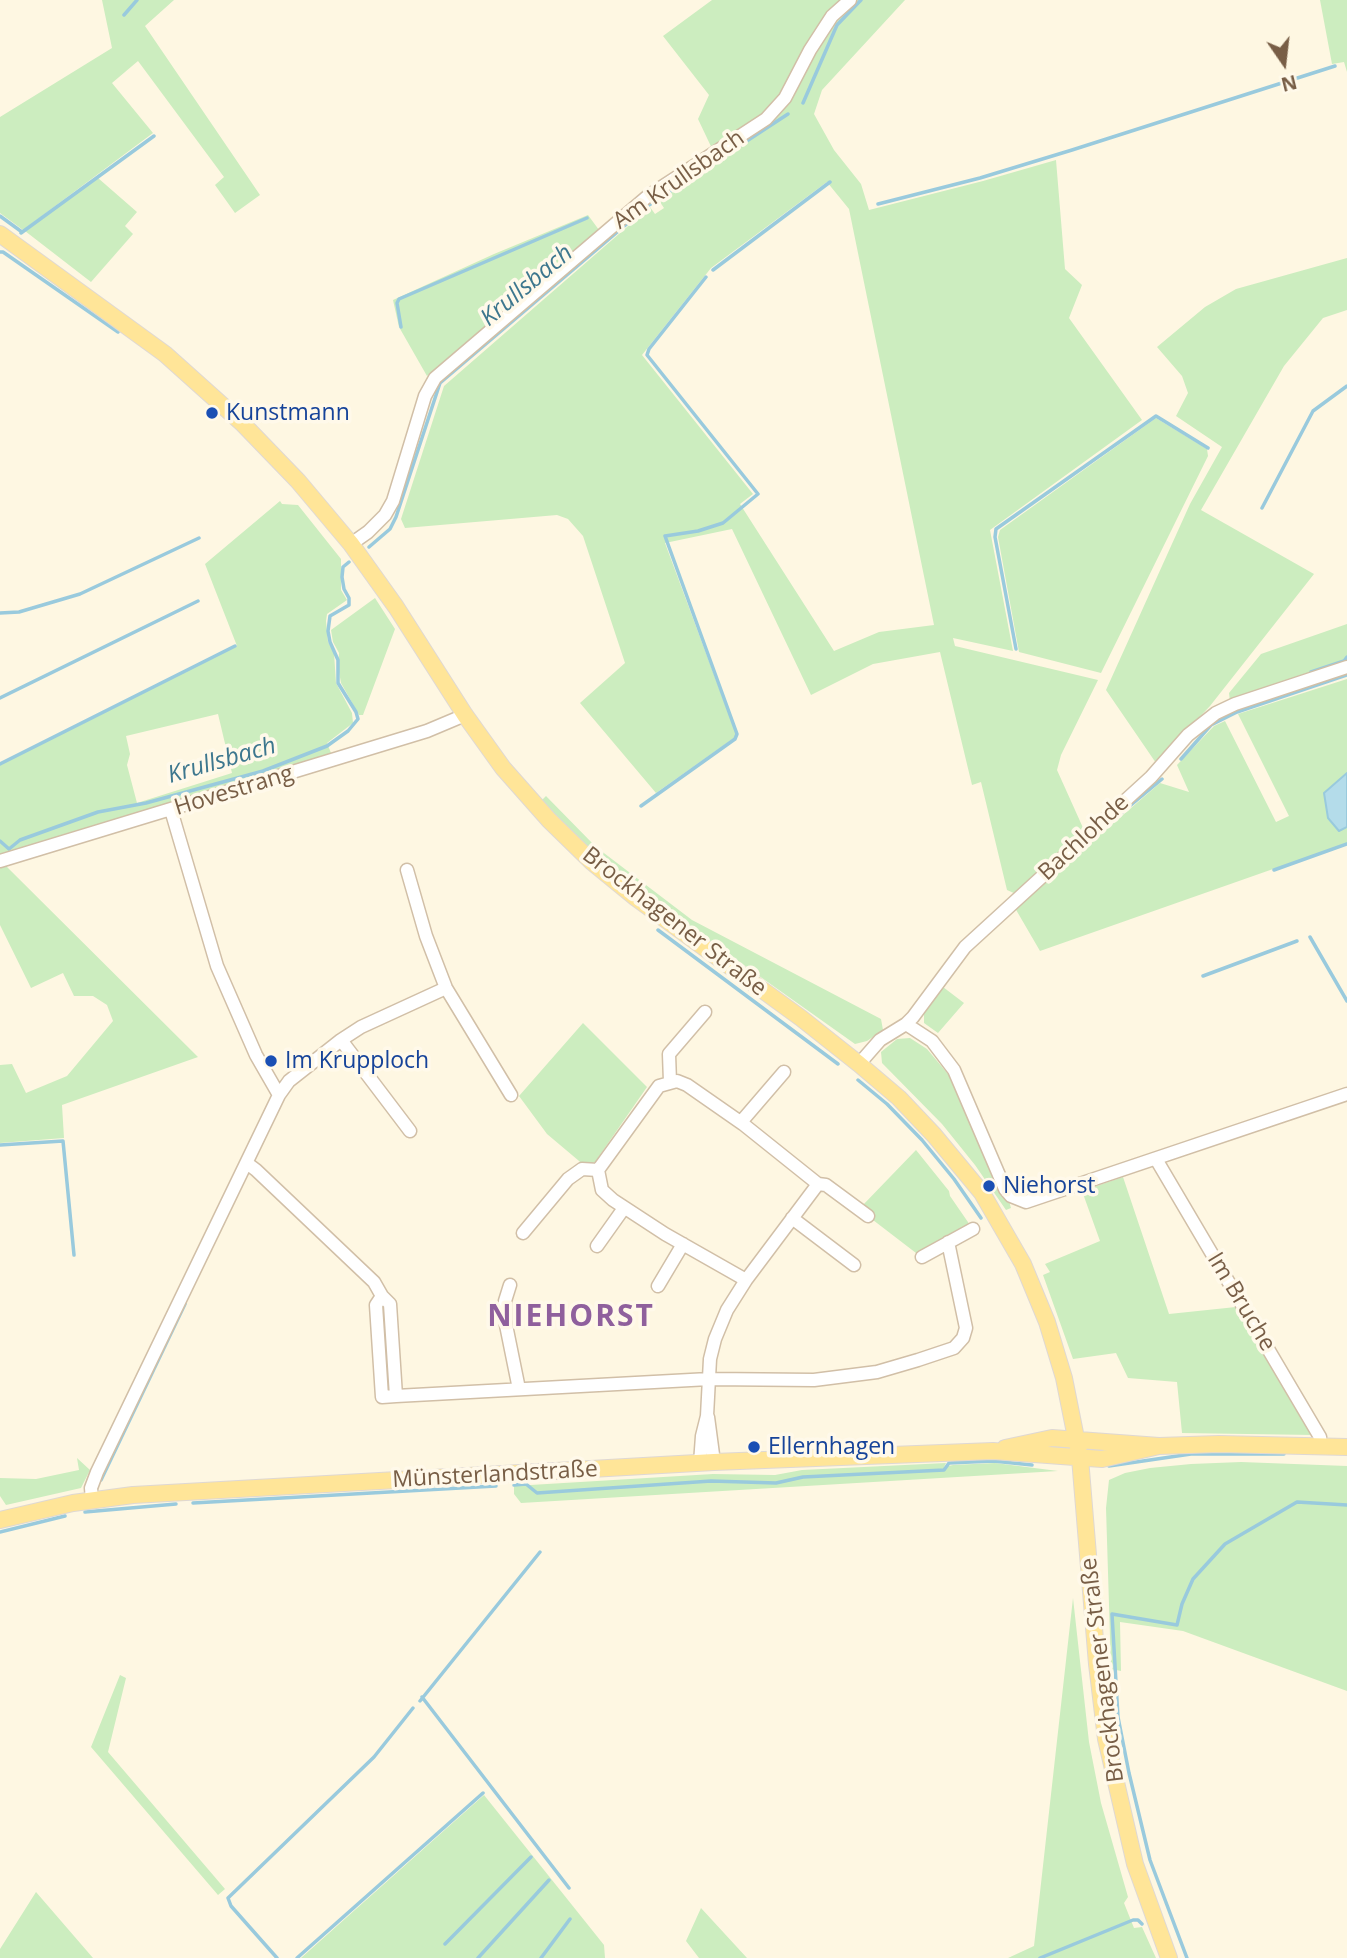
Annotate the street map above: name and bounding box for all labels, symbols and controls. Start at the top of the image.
north arrow [1249,28,1319,98]
text: N [1278,69,1300,98]
street label: Am Krullsbach [608,125,750,235]
water label: Krullsbach [475,239,579,333]
place label: Kunstmann [226,399,350,427]
marker: Kunstmann [204,405,220,421]
water label: Krullsbach [165,732,279,790]
street label: Hovestrang [171,760,297,822]
street label: Bachlohde [1033,789,1135,887]
street label: Brockhagener Straße [576,842,772,1002]
place label: Im Krupploch [285,1047,429,1075]
marker: Im Krupploch [263,1053,279,1069]
place label: Niehorst [1003,1172,1096,1200]
marker: Niehorst [981,1178,997,1194]
street label: Im Bruche [1201,1248,1281,1356]
district label: NIEHORST [488,1299,654,1335]
place label: Ellernhagen [768,1433,895,1461]
marker: Ellernhagen [746,1439,762,1455]
street label: Münsterlandstraße [392,1456,598,1494]
street label: Brockhagener Straße [1076,1556,1130,1784]

